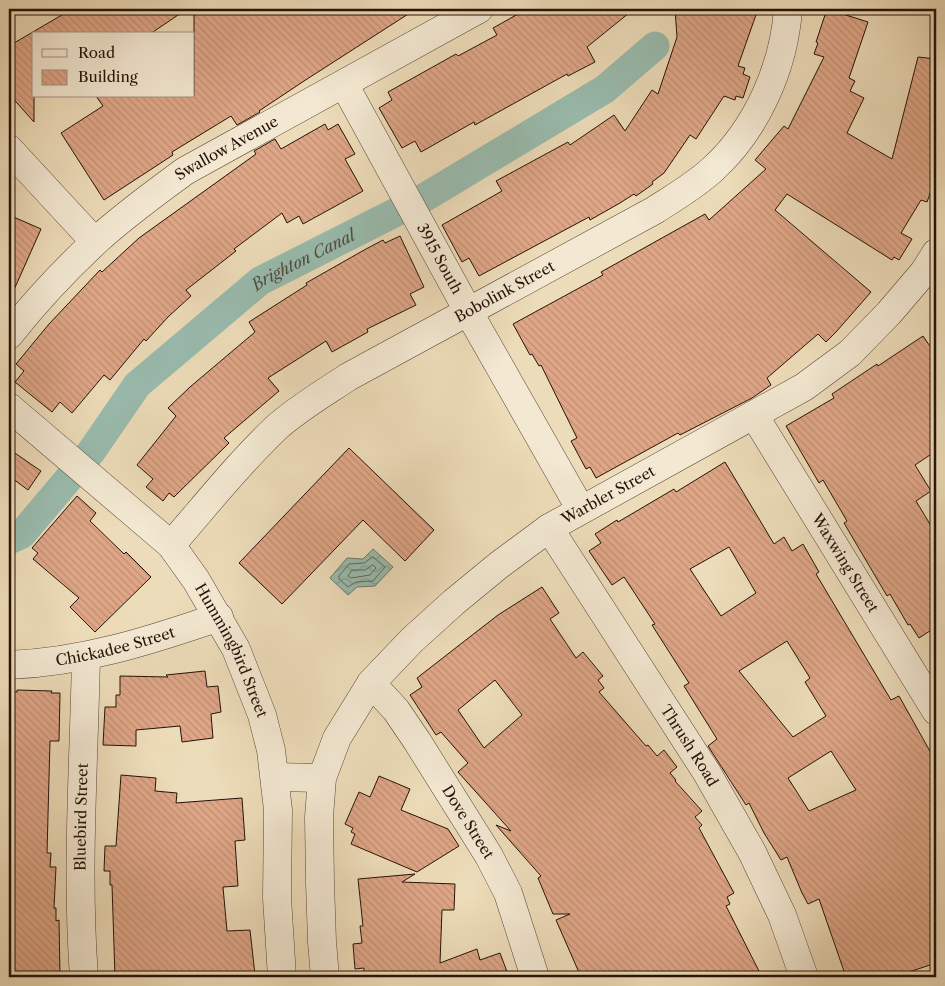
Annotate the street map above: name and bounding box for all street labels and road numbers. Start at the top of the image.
street label: Swallow Avenue [171,112,281,184]
street label: 3915 South [413,220,467,298]
street label: Bobolink Street [451,256,559,326]
street label: Warbler Street [557,461,659,529]
street label: Waxwing Street [807,509,884,616]
street label: Hummingbird Street [191,580,272,721]
street label: Chickadee Street [54,622,178,670]
street label: Thrush Road [657,701,723,790]
street label: Bluebird Street [71,762,92,871]
street label: Dove Street [438,781,499,863]

